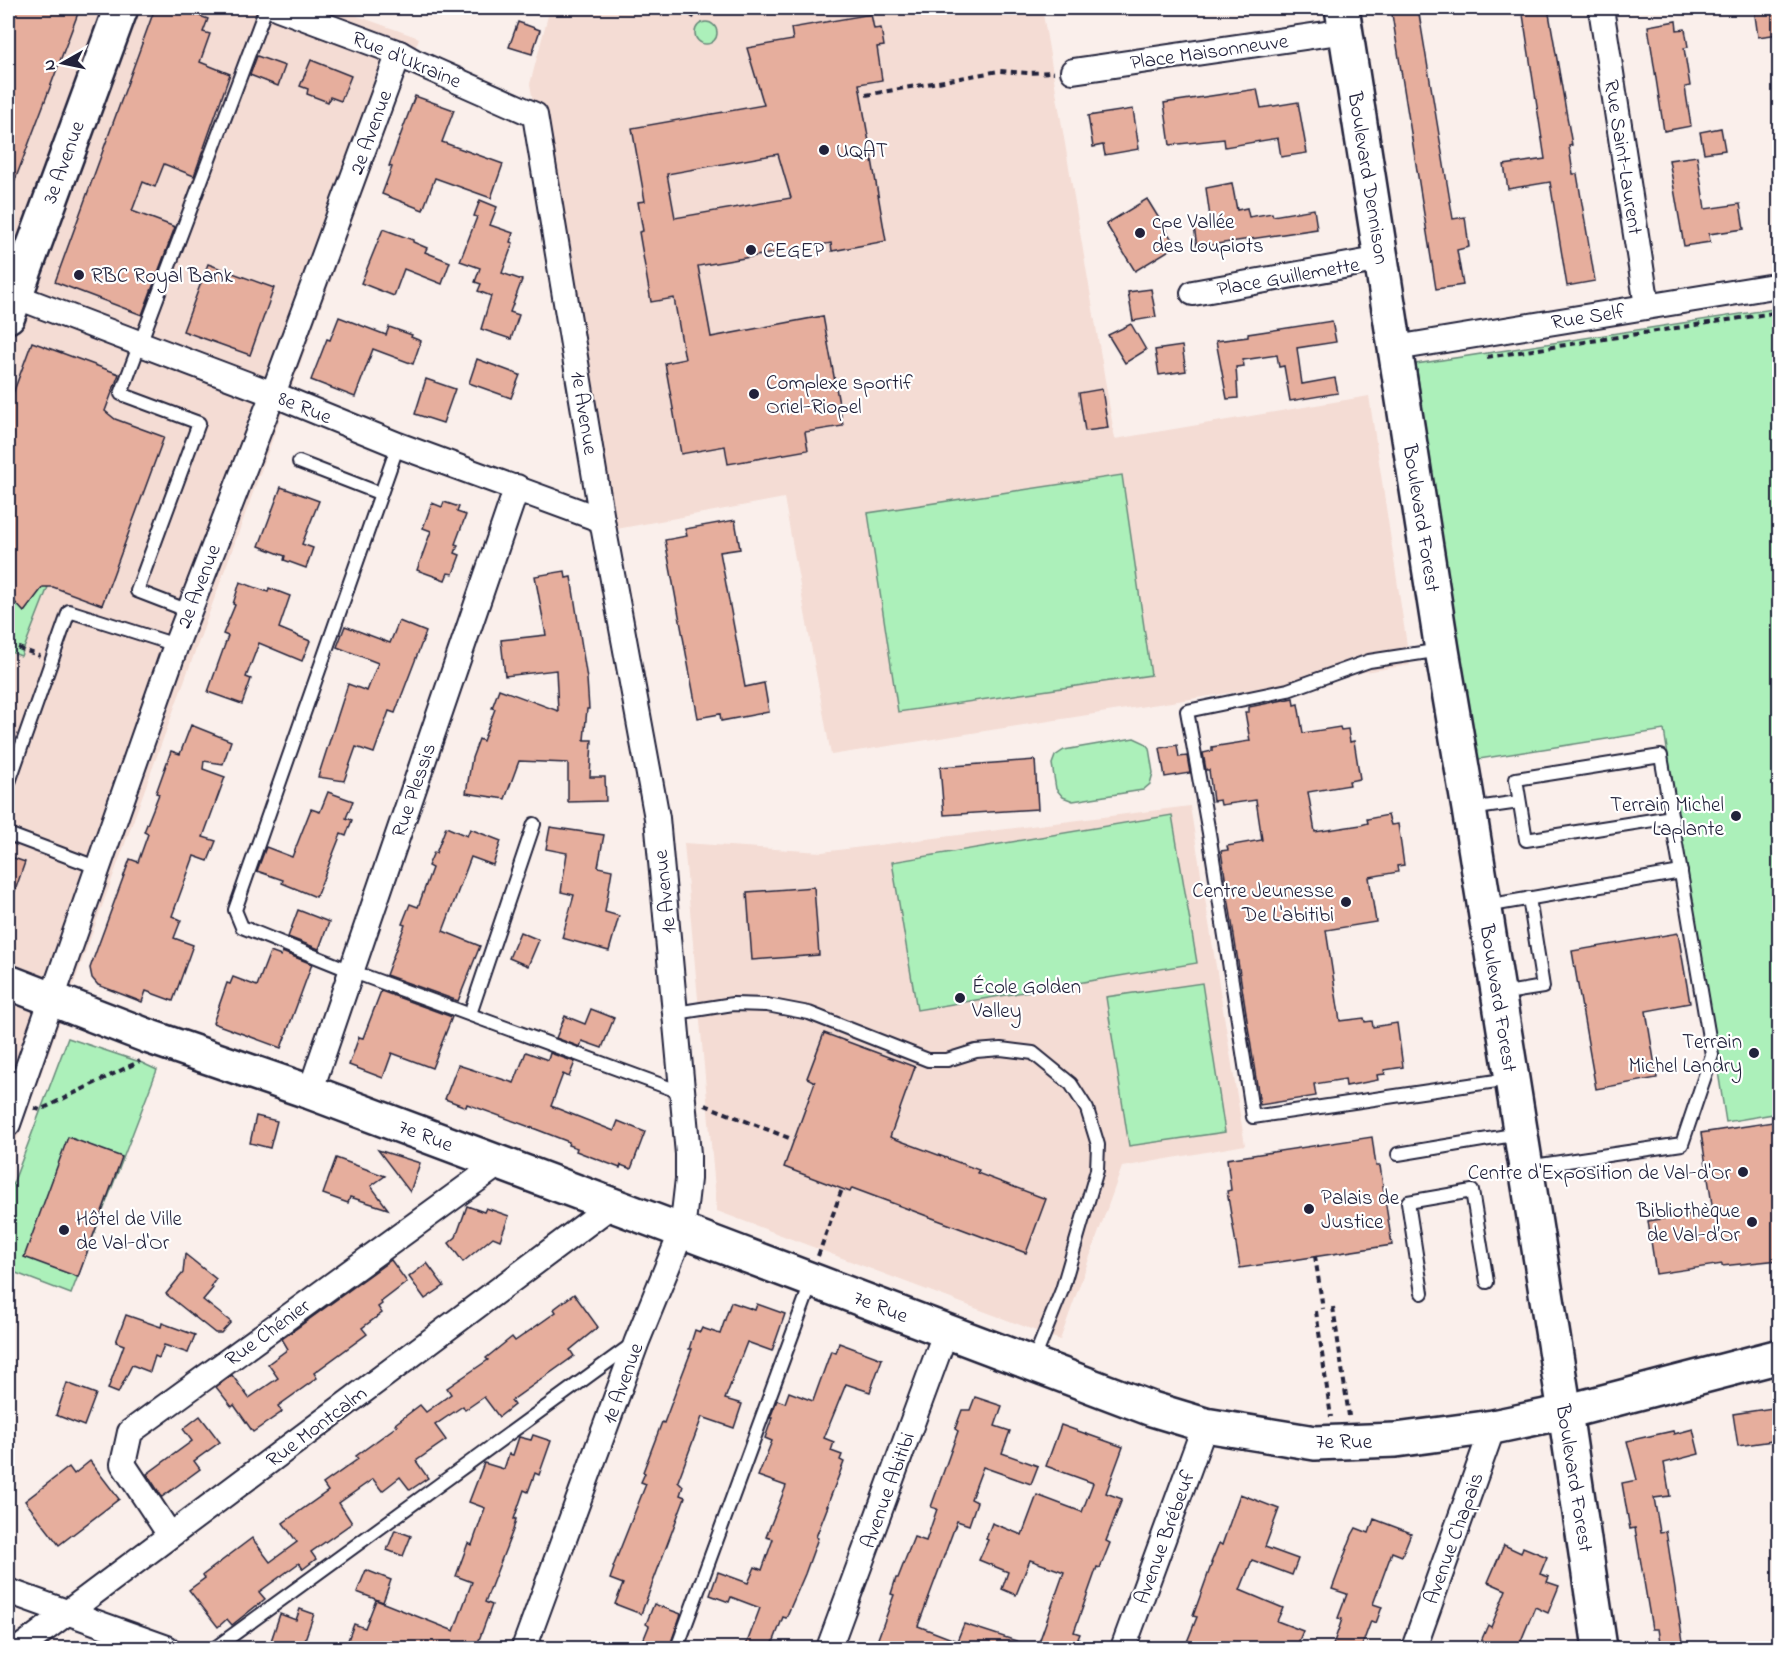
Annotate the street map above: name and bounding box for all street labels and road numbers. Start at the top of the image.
street label: Rue d'Ukraine [347,24,466,98]
street label: Place Maisonneuve [1128,27,1291,79]
street label: Rue Saint-Laurent [1595,78,1649,237]
street label: 2e Avenue [343,86,401,179]
street label: Boulevard Dennison [1338,89,1395,267]
street label: 3e Avenue [36,117,94,208]
street label: Place Guillemette [1215,251,1363,305]
street label: Rue Self [1549,297,1628,339]
street label: 1e Avenue [562,369,605,458]
street label: 8e Rue [273,385,336,433]
street label: Boulevard Forest [1393,441,1447,594]
street label: 2e Avenue [170,540,230,633]
street label: Rue Plessis [385,739,445,842]
street label: 1e Avenue [647,848,685,935]
street label: Boulevard Forest [1470,921,1524,1074]
street label: 7e Rue [394,1113,457,1161]
street label: 7e Rue [849,1284,912,1332]
street label: Rue Chénier [219,1292,318,1375]
street label: 1e Avenue [595,1338,653,1428]
street label: Rue Montcalm [260,1380,374,1476]
street label: Boulevard Forest [1546,1401,1600,1554]
street label: Avenue Abitibi [854,1428,924,1553]
street label: 7e Rue [1316,1428,1373,1458]
street label: Avenue Brébeuf [1128,1466,1204,1609]
street label: Avenue Chapais [1417,1469,1493,1609]

